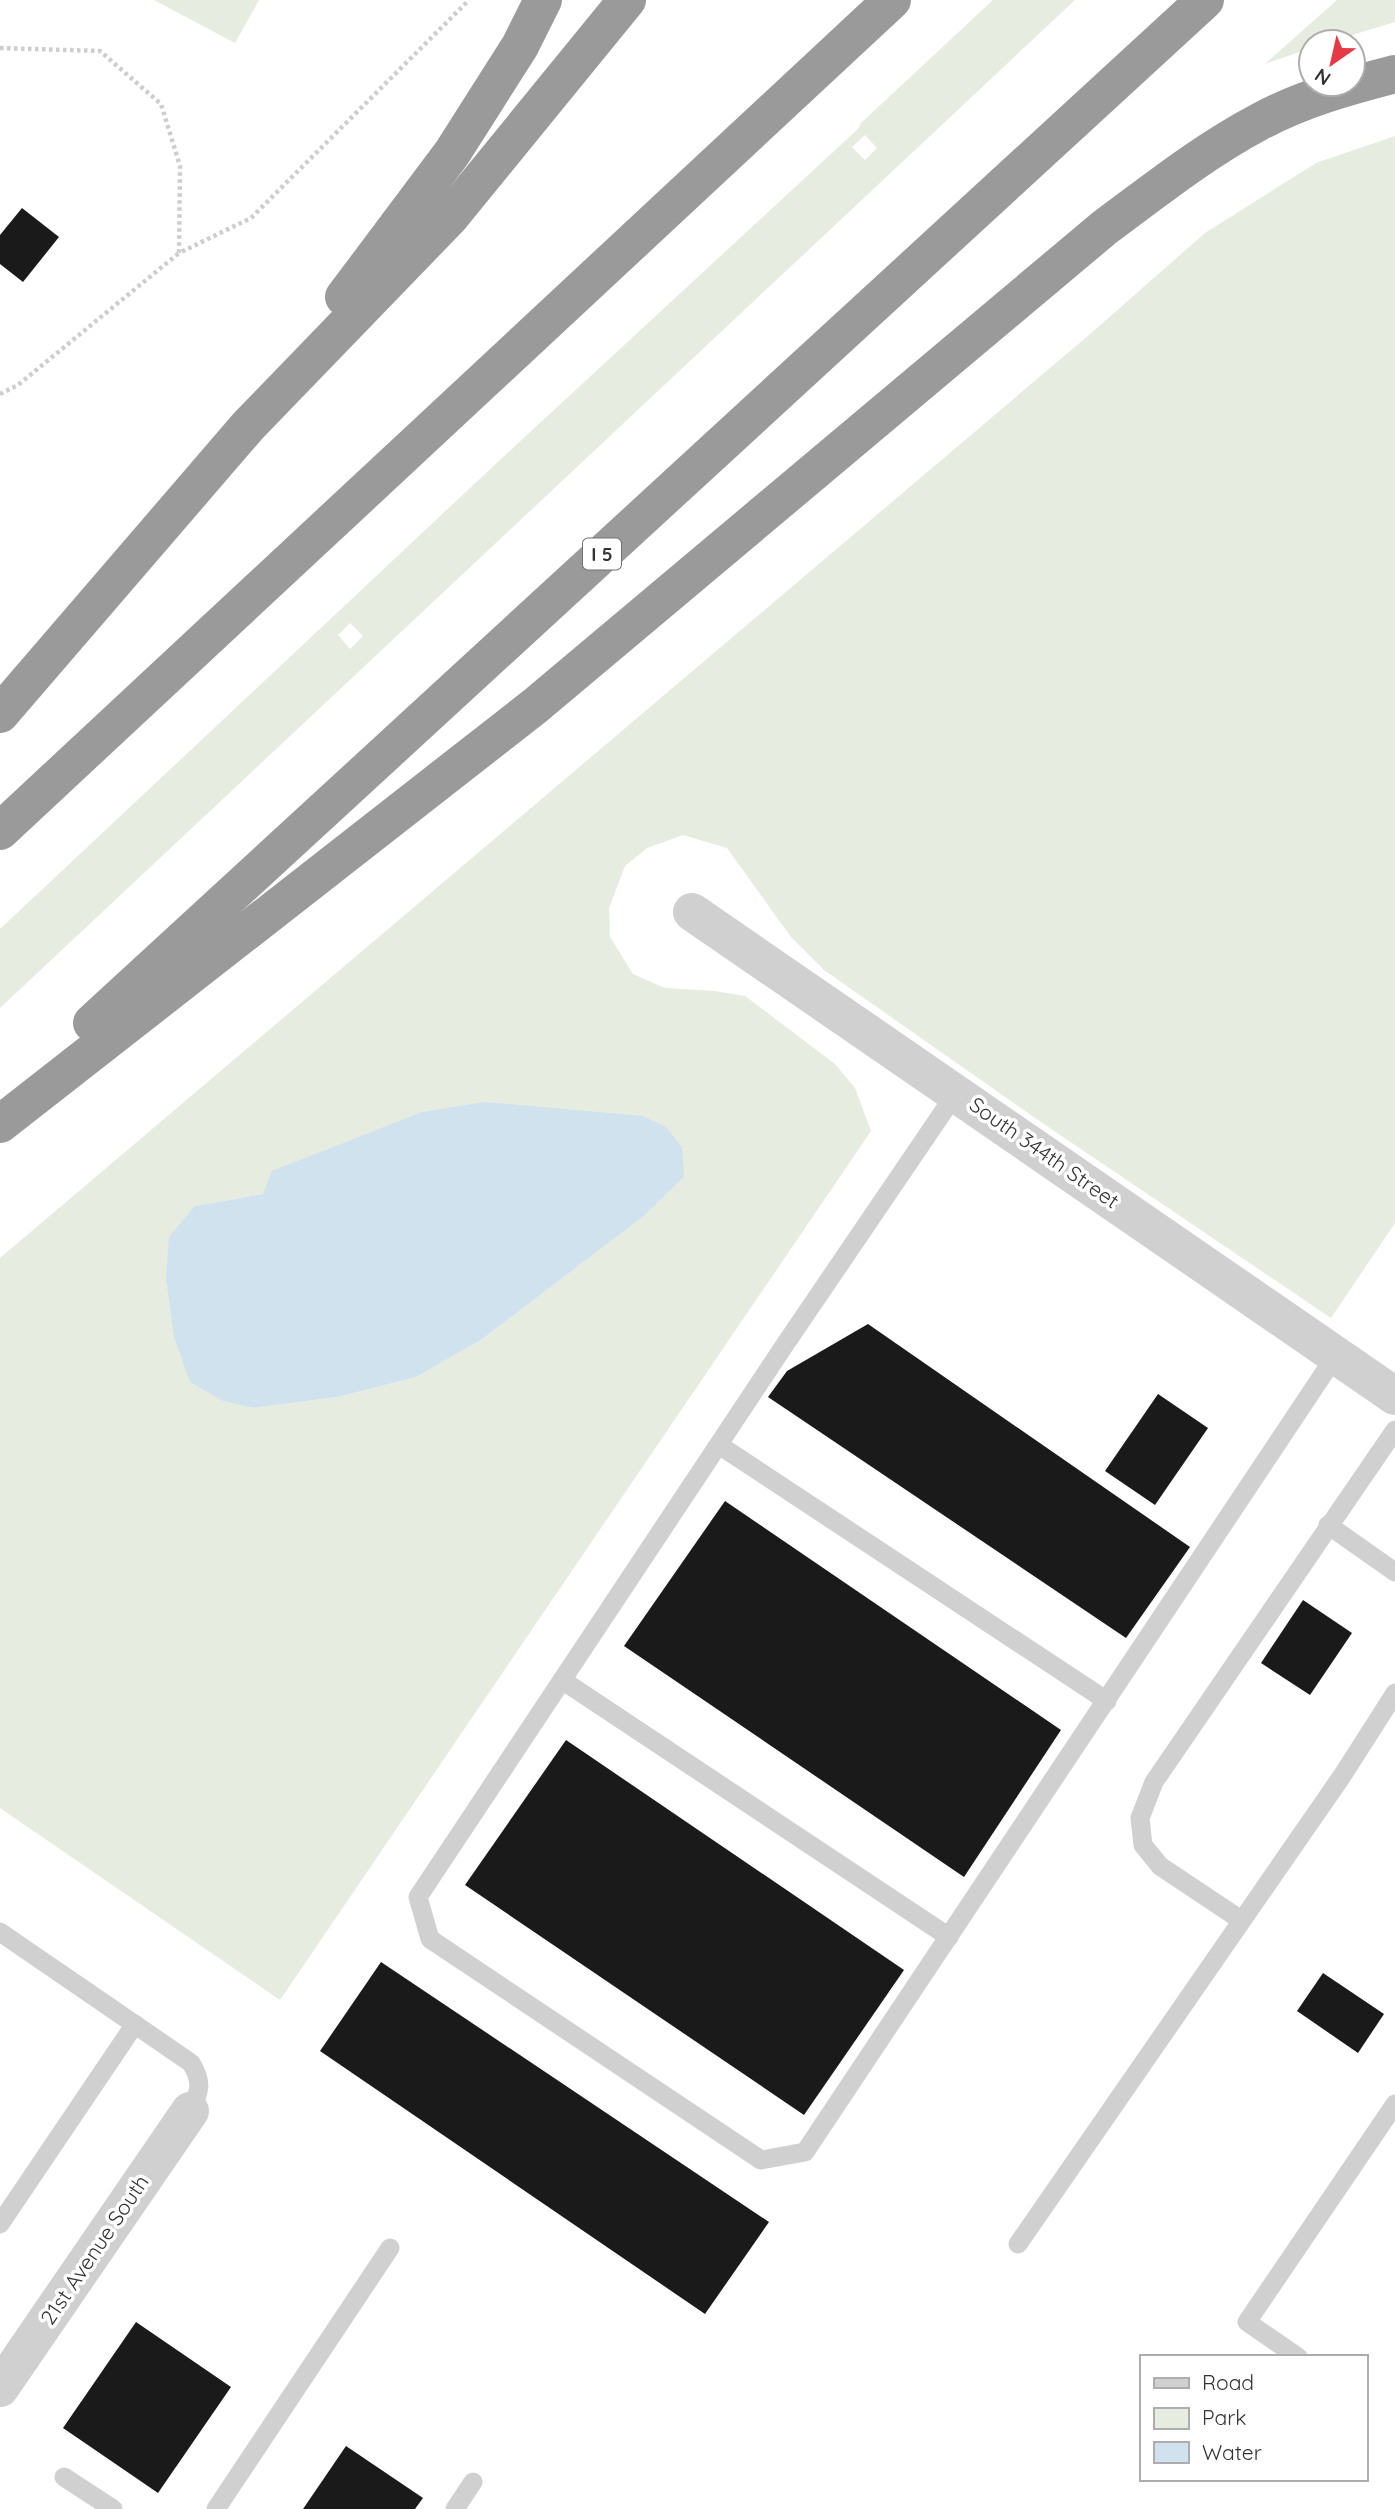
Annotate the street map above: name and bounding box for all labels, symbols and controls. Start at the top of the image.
north arrow [1297,28,1367,98]
text: N [1310,63,1335,91]
road number: I 5 [583,538,621,569]
street label: South 344th Street [965,1091,1124,1213]
street label: 21st Avenue South [34,2170,154,2329]
legend [1140,2355,1367,2481]
text: Road [1202,2369,1254,2395]
text: Park [1202,2404,1246,2430]
text: Water [1202,2439,1262,2465]

